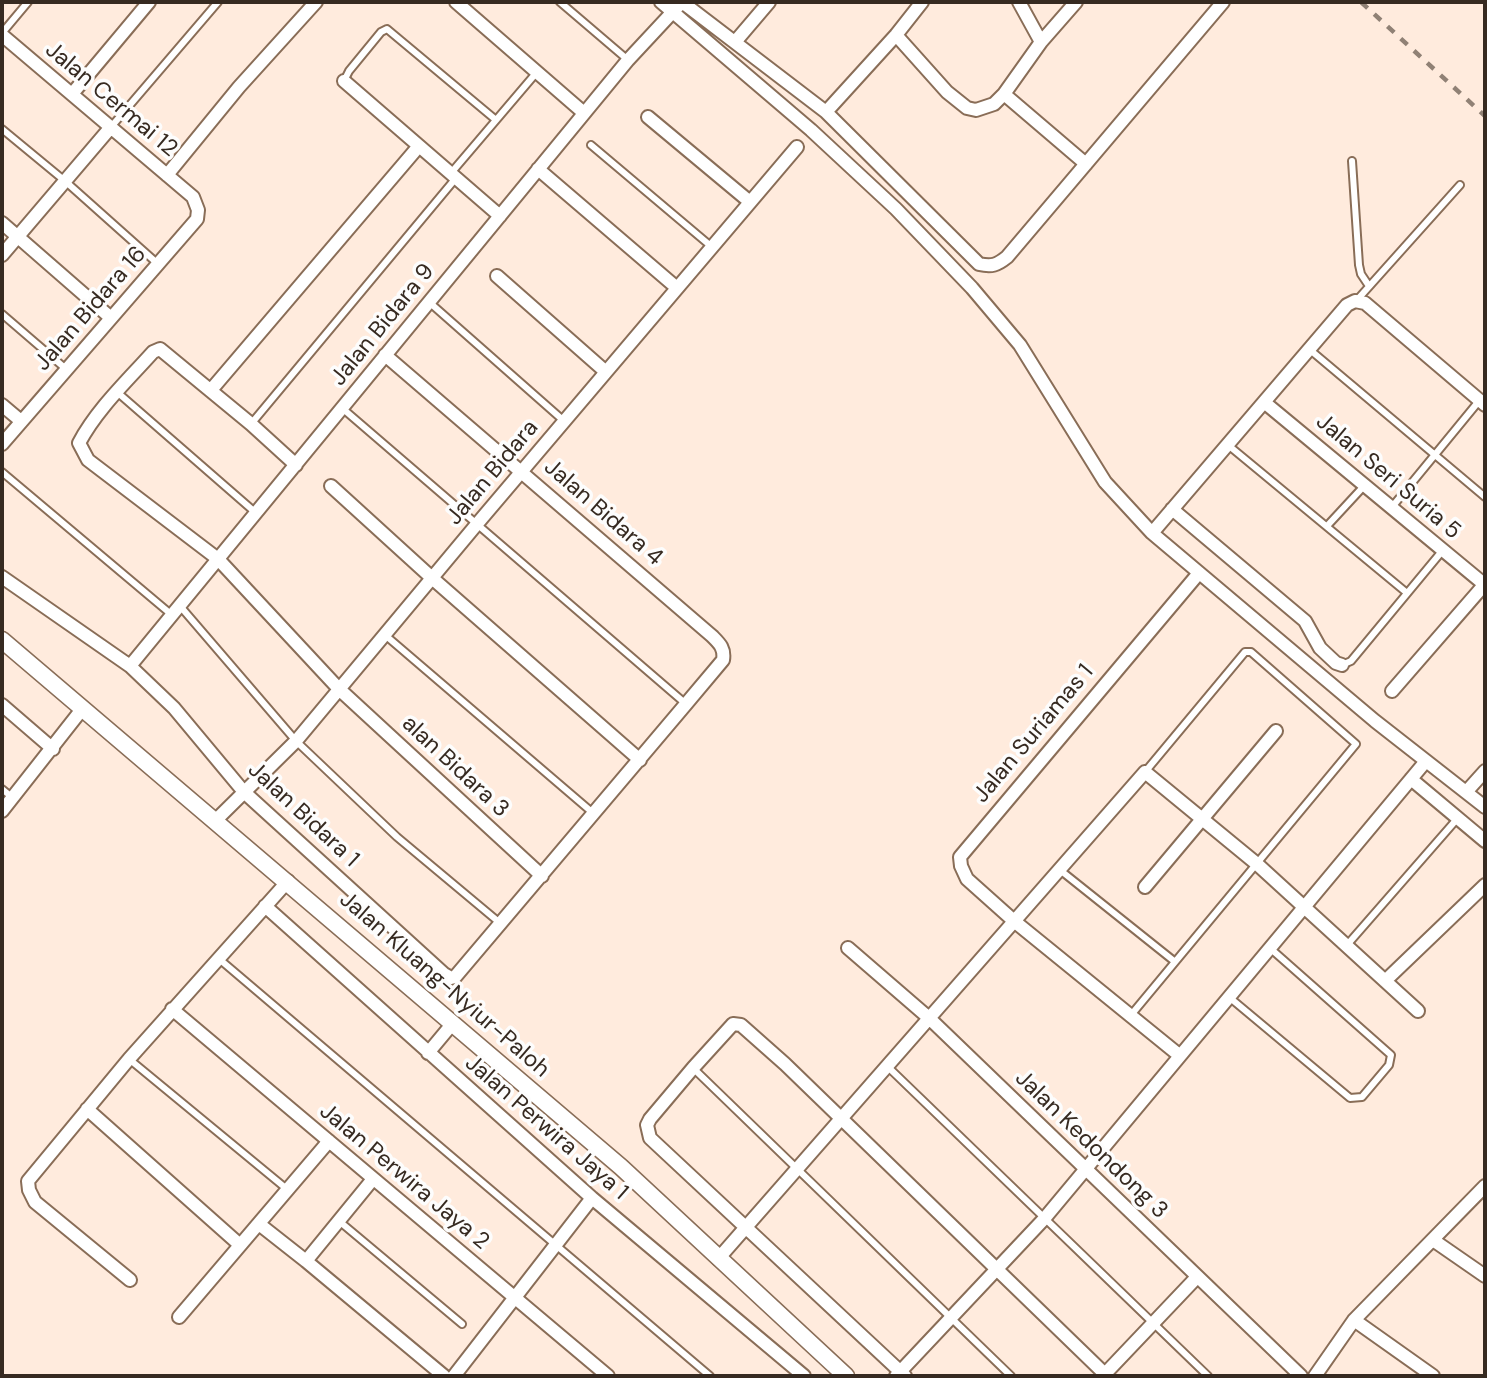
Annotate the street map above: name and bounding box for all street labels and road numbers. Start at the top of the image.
street label: Jalan Cermai 12 [39,37,183,163]
street label: Jalan Bidara 16 [29,241,153,377]
street label: Jalan Bidara 9 [325,258,441,392]
street label: Jalan Seri Suria 5 [1310,408,1466,546]
street label: Jalan Bidara [441,415,545,531]
street label: Jalan Bidara 4 [538,454,668,572]
street label: Jalan Suriamas 1 [968,659,1100,809]
street label: alan Bidara 3 [396,710,514,824]
street label: Jalan Bidara 1 [242,757,364,873]
street label: Jalan Kluang-Nyiur-Paloh [333,886,555,1084]
street label: Jalan Perwira Jaya 1 [459,1050,633,1206]
street label: Jalan Kedondong 3 [1009,1065,1173,1225]
street label: Jalan Perwira Jaya 2 [314,1098,494,1256]

